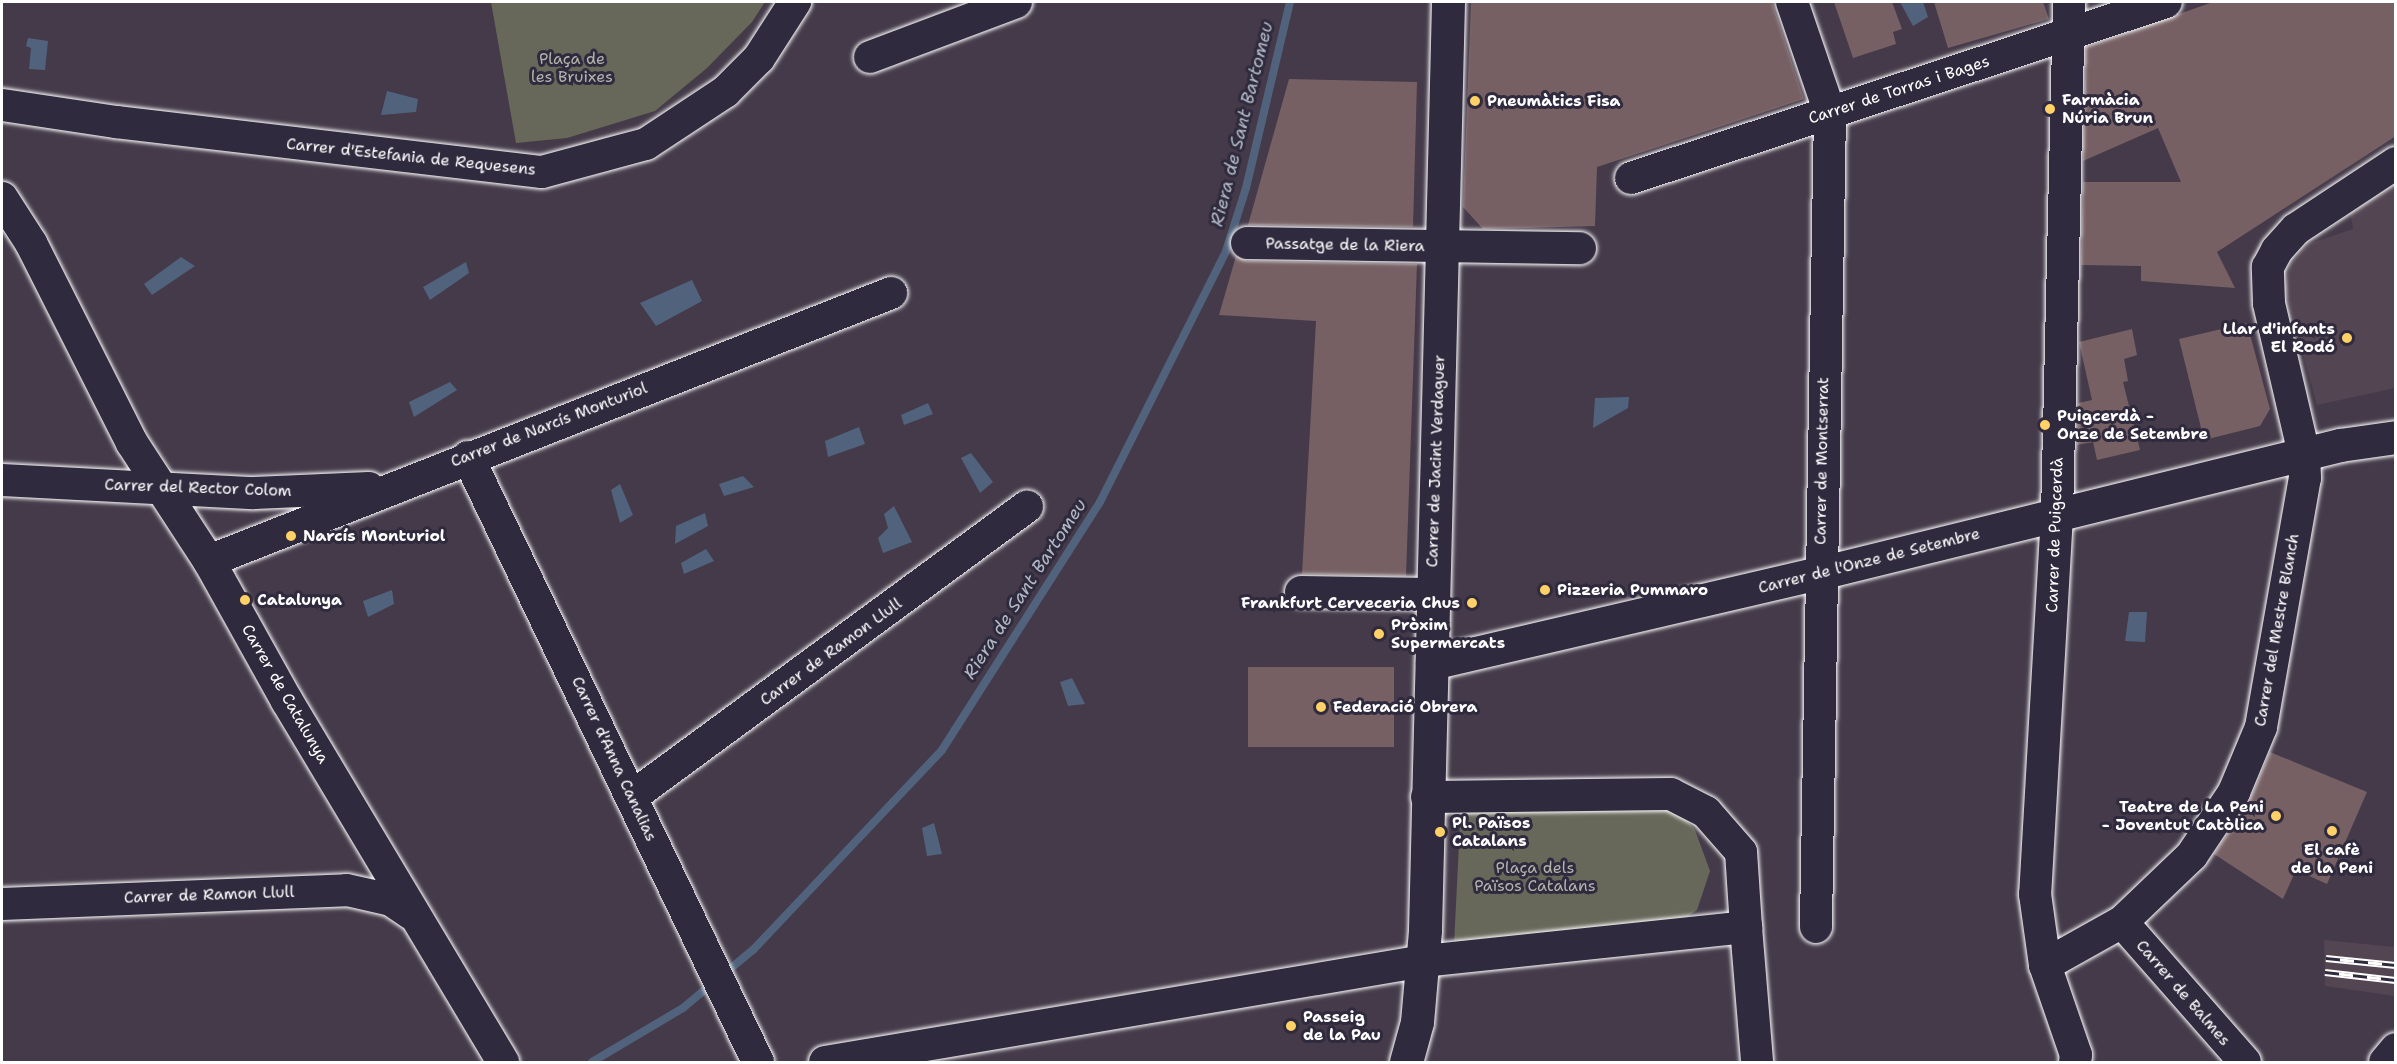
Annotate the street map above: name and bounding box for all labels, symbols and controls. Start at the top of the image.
water label: Riera de Sant Bartomeu [1206,19,1278,229]
park label: Plaça de les Bruixes [531,49,613,87]
street label: Carrer de Torras i Bages [1806,52,1992,128]
place label: Farmàcia Núria Brun [2062,90,2153,128]
place label: Pneumàtics Fisa [1487,91,1621,111]
marker: Pneumàtics Fisa [1468,94,1482,108]
marker: Farmàcia Núria Brun [2043,102,2057,116]
street label: Carrer d'Estefania de Requesens [285,134,537,180]
street label: Passatge de la Riera [1265,234,1425,256]
place label: Llar d'infants El Rodó [2223,319,2335,357]
marker: Llar d'infants El Rodó [2340,331,2354,345]
street label: Carrer de Jacint Verdaguer [1423,354,1449,568]
street label: Carrer de Montserrat [1811,377,1833,545]
street label: Carrer de Narcís Monturiol [448,379,650,471]
place label: Puigcerdà - Onze de Setembre [2057,406,2208,444]
marker: Puigcerdà - Onze de Setembre [2038,418,2052,432]
street label: Carrer de Puigcerdà [2043,457,2067,613]
street label: Carrer del Rector Colom [104,475,292,501]
water label: Riera de Sant Bartomeu [959,495,1091,683]
street label: Carrer de l'Onze de Setembre [1756,524,1982,598]
place label: Narcís Monturiol [303,526,445,546]
marker: Narcís Monturiol [284,529,298,543]
street label: Carrer del Mestre Blanch [2251,532,2303,728]
place label: Pizzeria Pummaro [1557,580,1708,600]
marker: Pizzeria Pummaro [1538,583,1552,597]
place label: Catalunya [257,590,342,610]
marker: Catalunya [238,593,252,607]
place label: Frankfurt Cerveceria Chus [1241,593,1460,613]
street label: Carrer de Ramon Llull [756,594,906,710]
marker: Frankfurt Cerveceria Chus [1465,596,1479,610]
place label: Pròxim Supermercats [1391,615,1505,653]
street label: Carrer de Catalunya [237,621,333,767]
marker: Pròxim Supermercats [1372,627,1386,641]
street label: Carrer d'Anna Canalias [567,674,661,844]
place label: Federació Obrera [1333,697,1477,717]
marker: Federació Obrera [1314,700,1328,714]
place label: Teatre de La Peni - Joventut Catòlica [2101,797,2264,835]
marker: Teatre de La Peni - Joventut Catòlica [2269,809,2283,823]
place label: Pl. Països Catalans [1452,813,1530,851]
marker: El cafè de la Peni [2325,824,2339,838]
marker: Pl. Països Catalans [1433,825,1447,839]
place label: El cafè de la Peni [2291,840,2373,878]
park label: Plaça dels Països Catalans [1474,858,1596,896]
street label: Carrer de Ramon Llull [123,882,295,908]
street label: Carrer de Balmes [2132,936,2234,1050]
place label: Passeig de la Pau [1303,1007,1381,1045]
marker: Passeig de la Pau [1284,1019,1298,1033]

